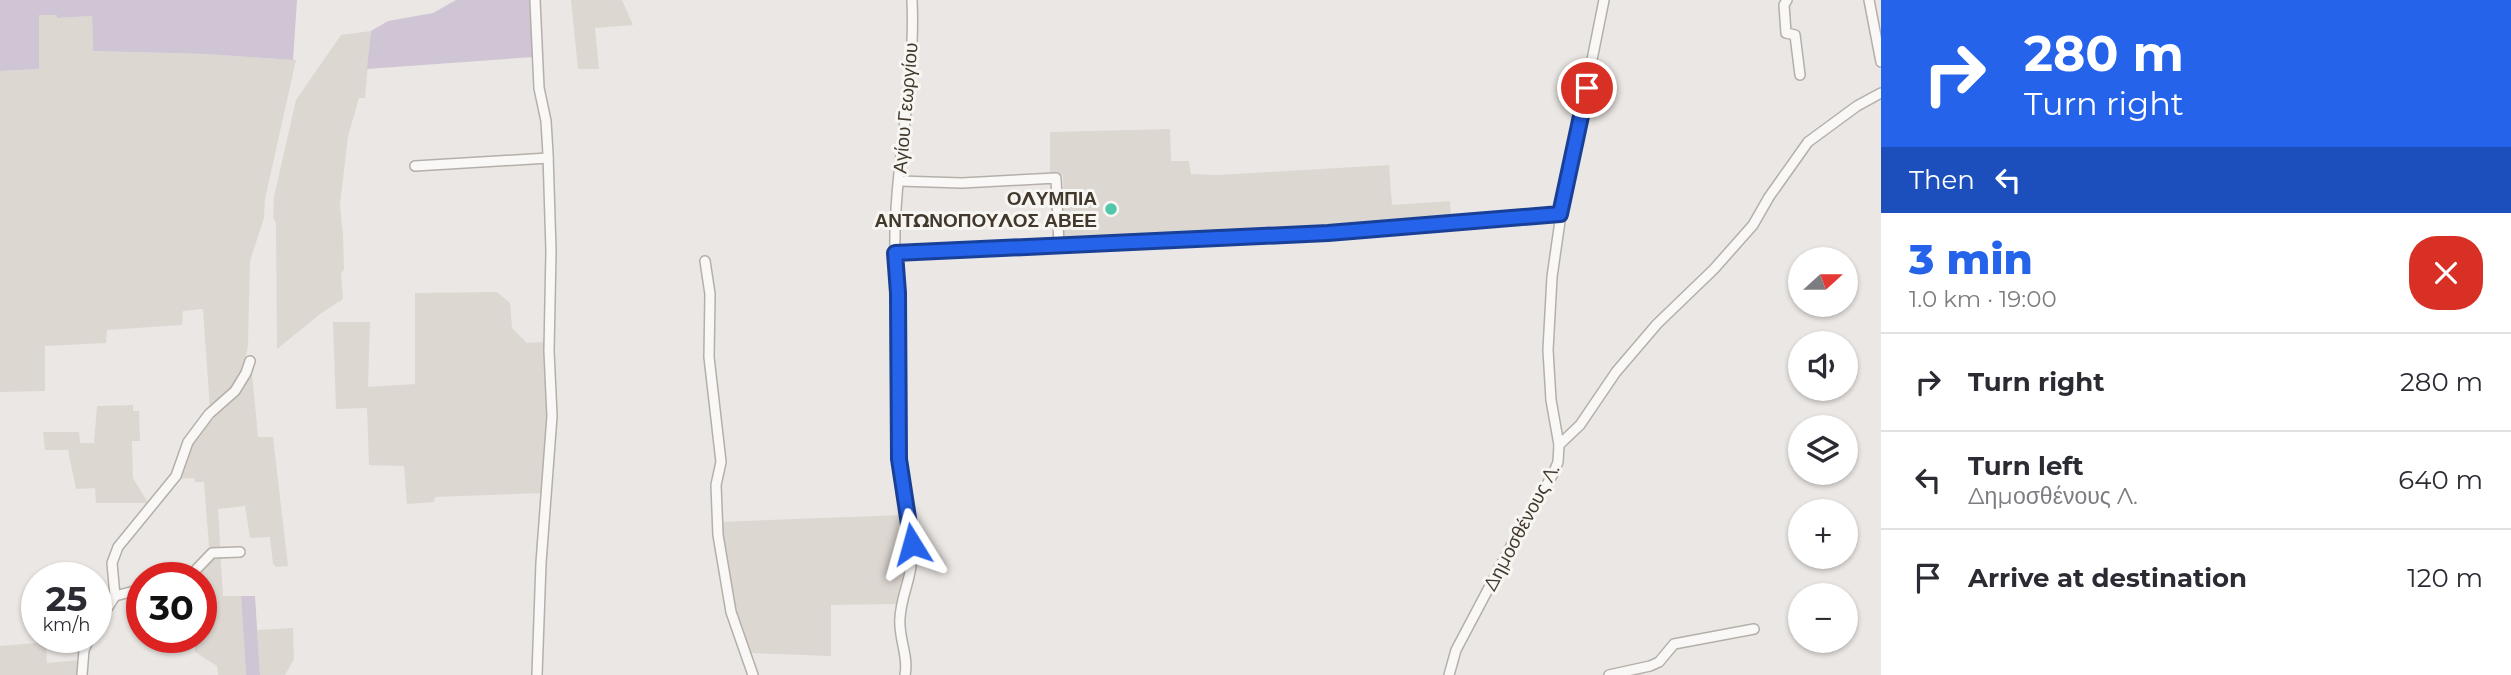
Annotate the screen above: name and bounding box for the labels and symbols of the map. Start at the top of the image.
street label: Αγίου Γεωργίου [888,42,923,174]
pin [1557,58,1617,118]
place label: ΟΛΥΜΠΙΑ ΑΝΤΩΝΟΠΟΥΛΟΣ ΑΒΕΕ [875,187,1097,232]
marker: ΟΛΥΜΠΙΑ ΑΝΤΩΝΟΠΟΥΛΟΣ ΑΒΕΕ [1103,201,1119,217]
north arrow [1788,247,1858,317]
street label: Δημοσθένους Λ. [1478,460,1565,595]
position arrow [875,507,949,581]
speed limit sign: 30 [126,562,217,653]

